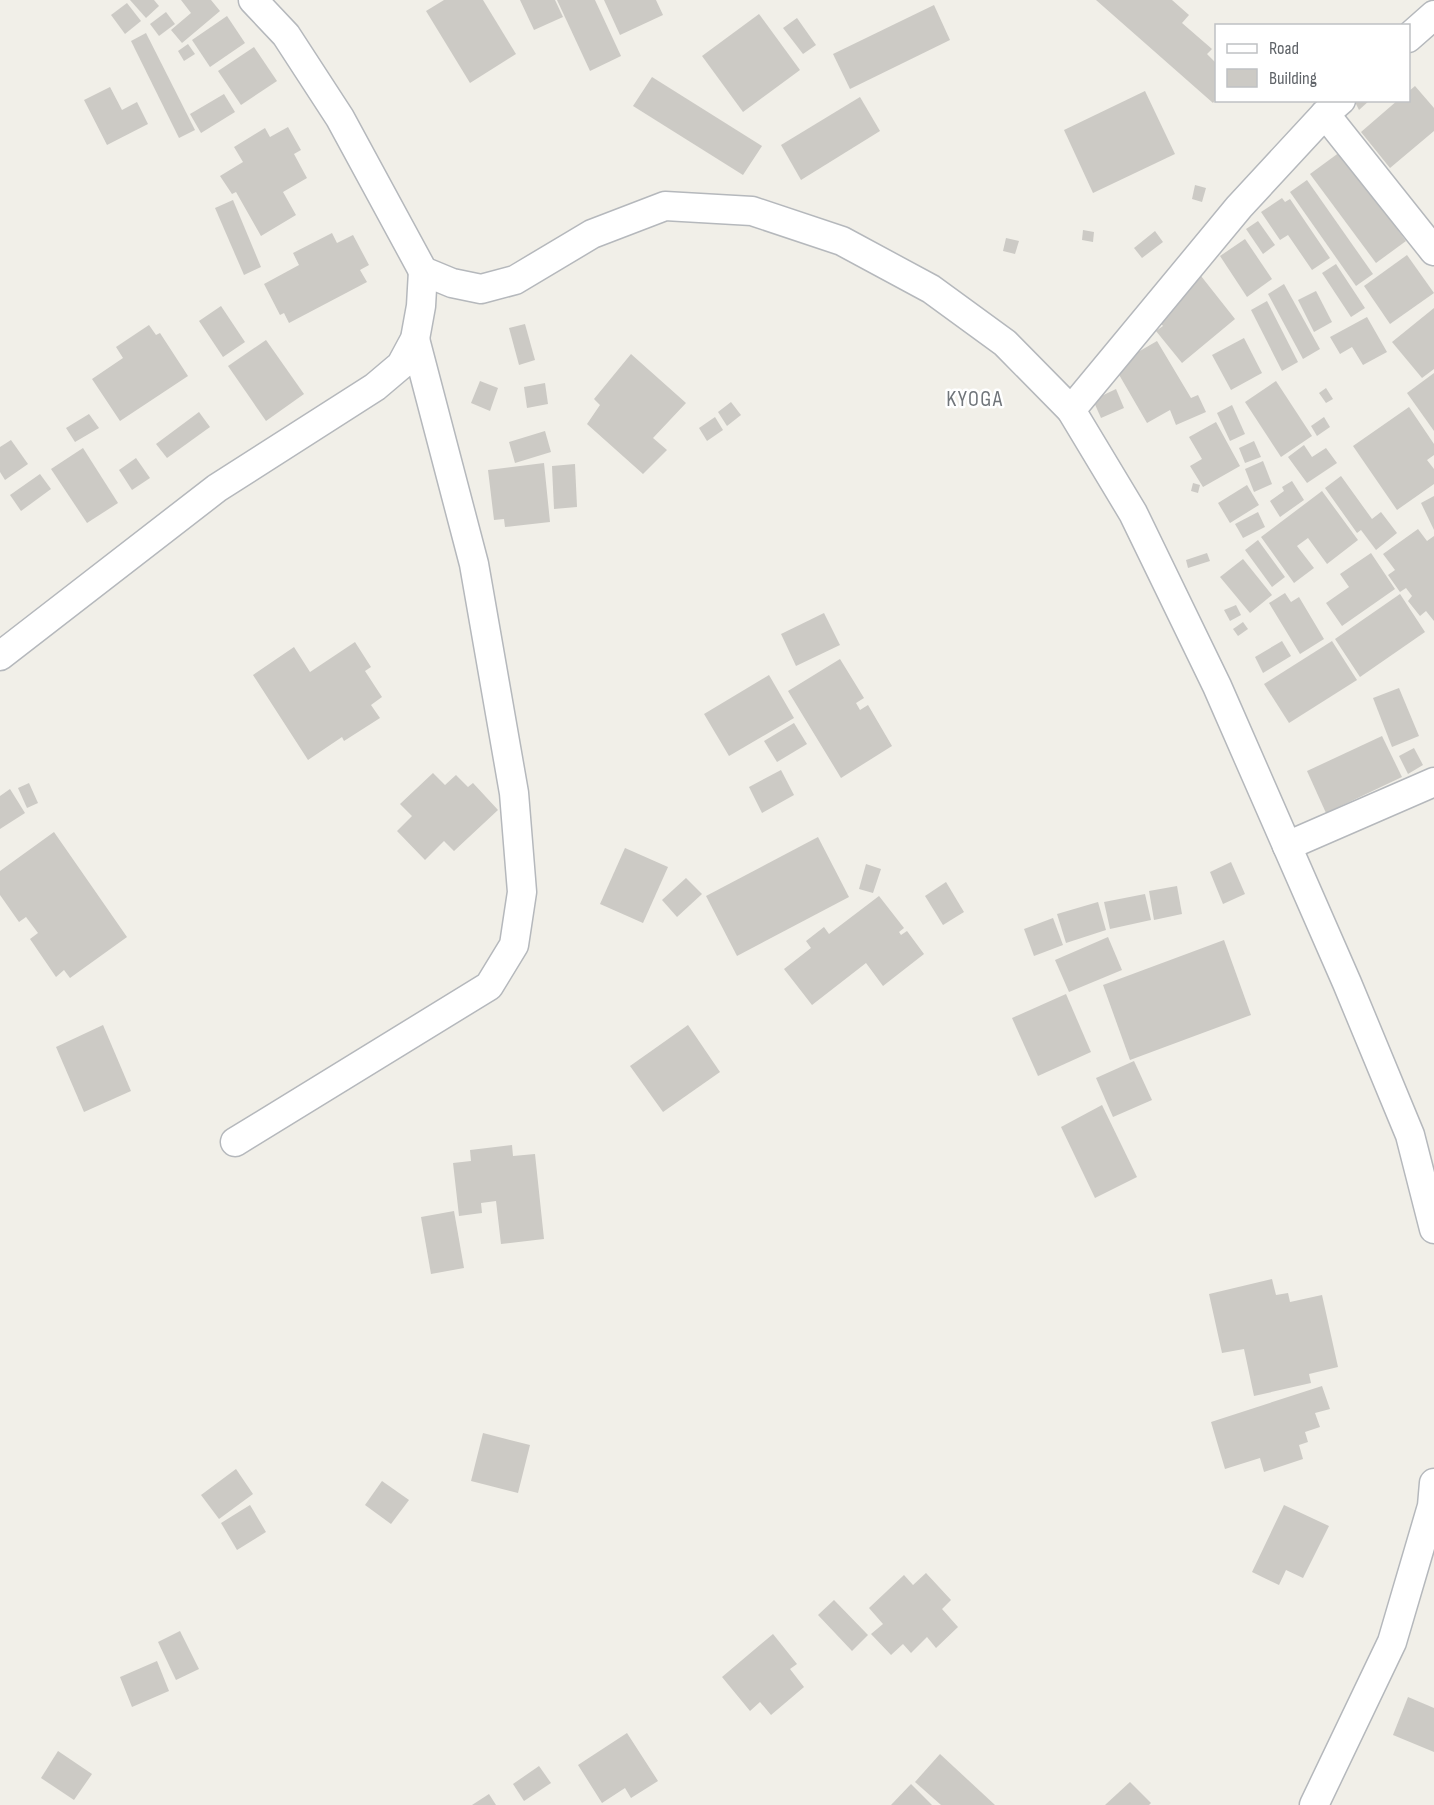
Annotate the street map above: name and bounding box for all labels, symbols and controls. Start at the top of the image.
legend [1215,24,1410,102]
text: Road [1269,38,1299,59]
text: Building [1269,68,1317,89]
district label: KYOGA [946,386,1004,413]

